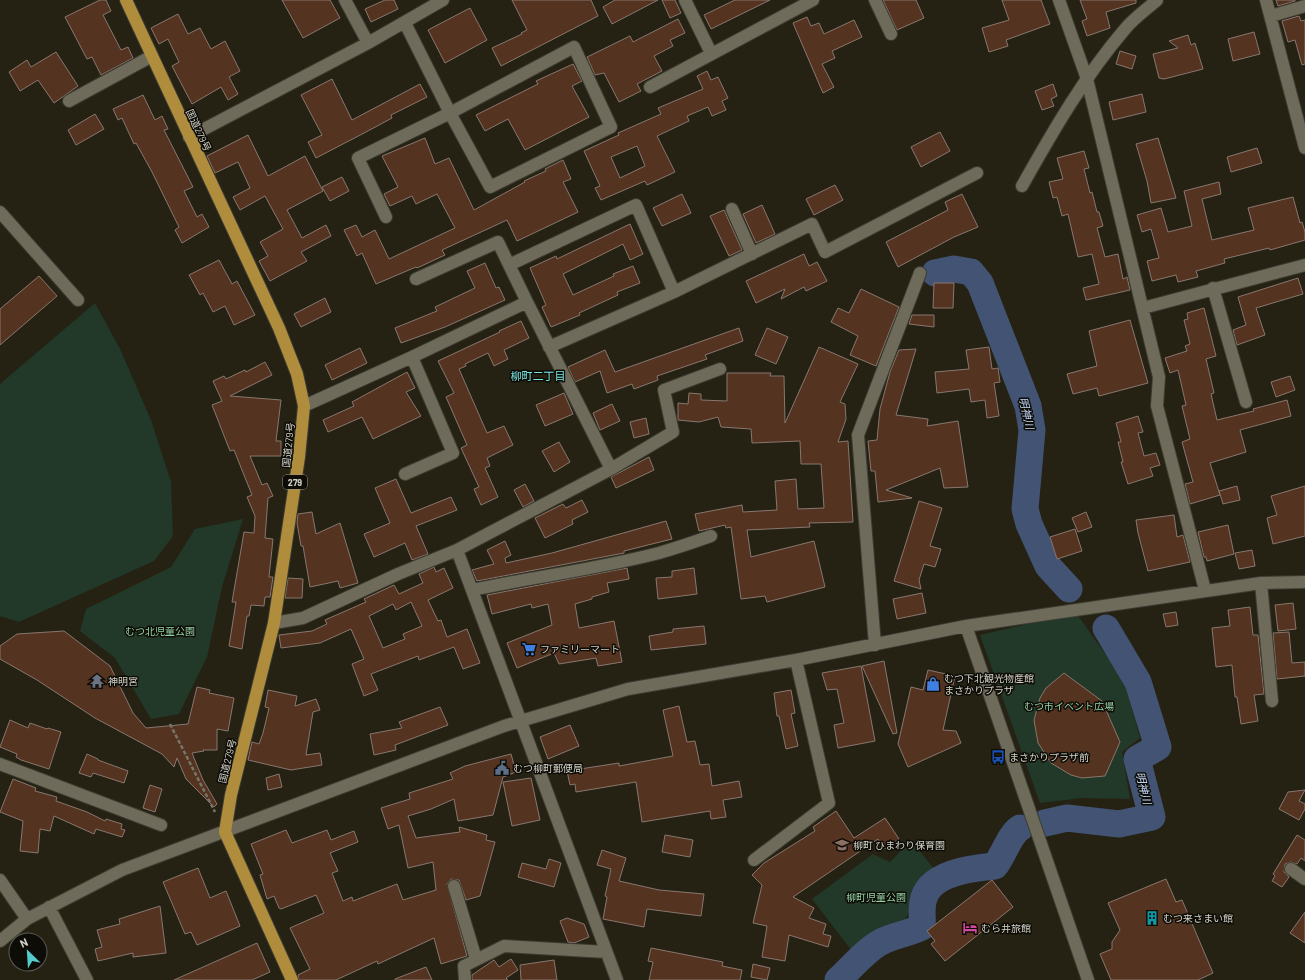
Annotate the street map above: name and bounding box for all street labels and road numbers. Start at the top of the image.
street label: 国道279号 [184,107,214,153]
street label: 国道279号 [280,422,296,468]
road number: 279 [283,475,307,489]
street label: 国道279号 [216,738,238,784]

